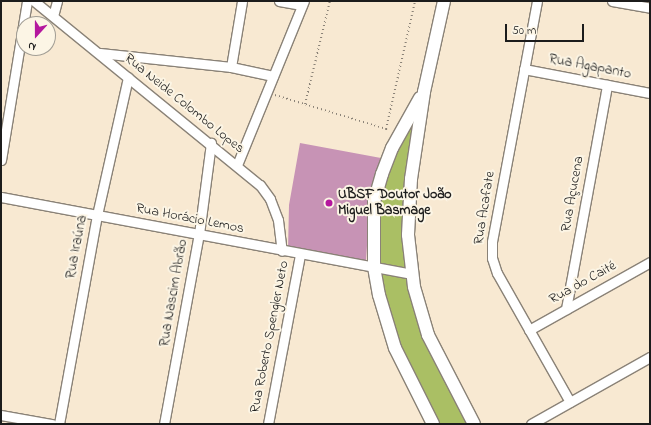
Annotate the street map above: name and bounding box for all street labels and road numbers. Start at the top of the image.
street label: Rua Neide Colombo Lopes [121,50,247,158]
street label: Rua Agapanto [548,51,632,83]
street label: Rua Açucena [558,155,588,233]
street label: Rua Acafate [471,170,499,246]
street label: Rua Horácio Lemos [134,200,246,238]
street label: Rua Iraúna [63,214,91,280]
street label: Rua Nascim Abrão [156,238,192,348]
street label: Rua do Caité [546,258,620,308]
street label: Rua Roberto Spengler Neto [247,260,293,414]

